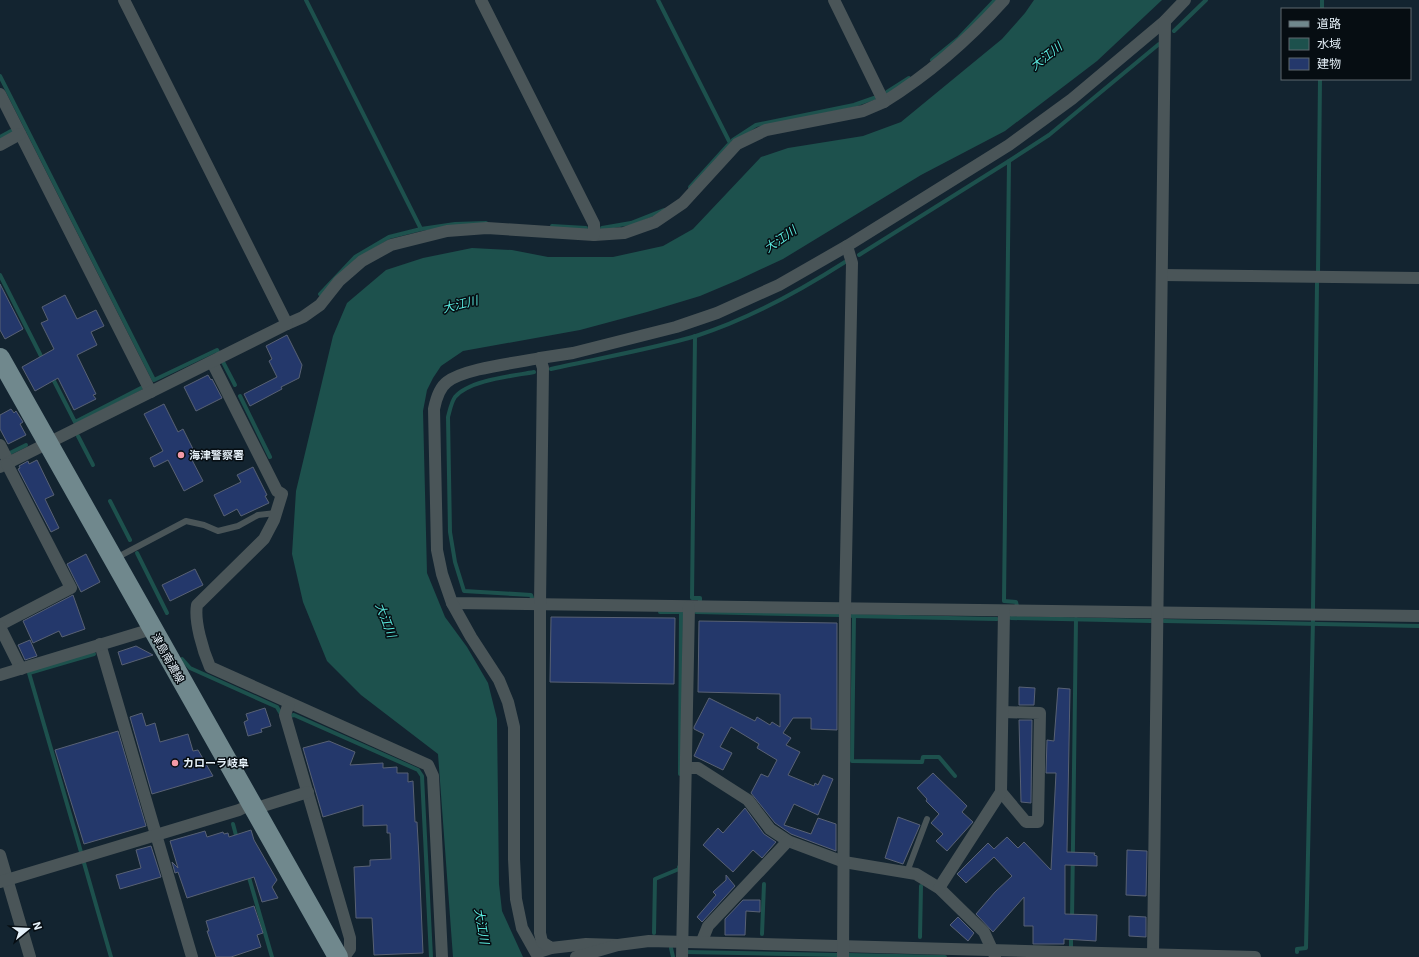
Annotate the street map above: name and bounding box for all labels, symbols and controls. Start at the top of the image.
legend [1281,8,1411,80]
text: 道路 [1317,16,1341,31]
text: 水域 [1317,36,1341,51]
water label: 大江川 [1027,38,1066,73]
text: 建物 [1317,56,1341,71]
water label: 大江川 [761,221,801,255]
water label: 大江川 [441,292,481,316]
place label: 海津警察署 [189,448,244,462]
marker: 海津警察署 [176,450,186,460]
water label: 大江川 [373,601,400,641]
street label: 津島南濃線 [149,631,187,685]
place label: カローラ岐阜 [183,756,249,770]
marker: カローラ岐阜 [170,758,180,768]
water label: 大江川 [471,907,493,947]
north arrow [8,909,48,949]
text: N [30,920,45,932]

